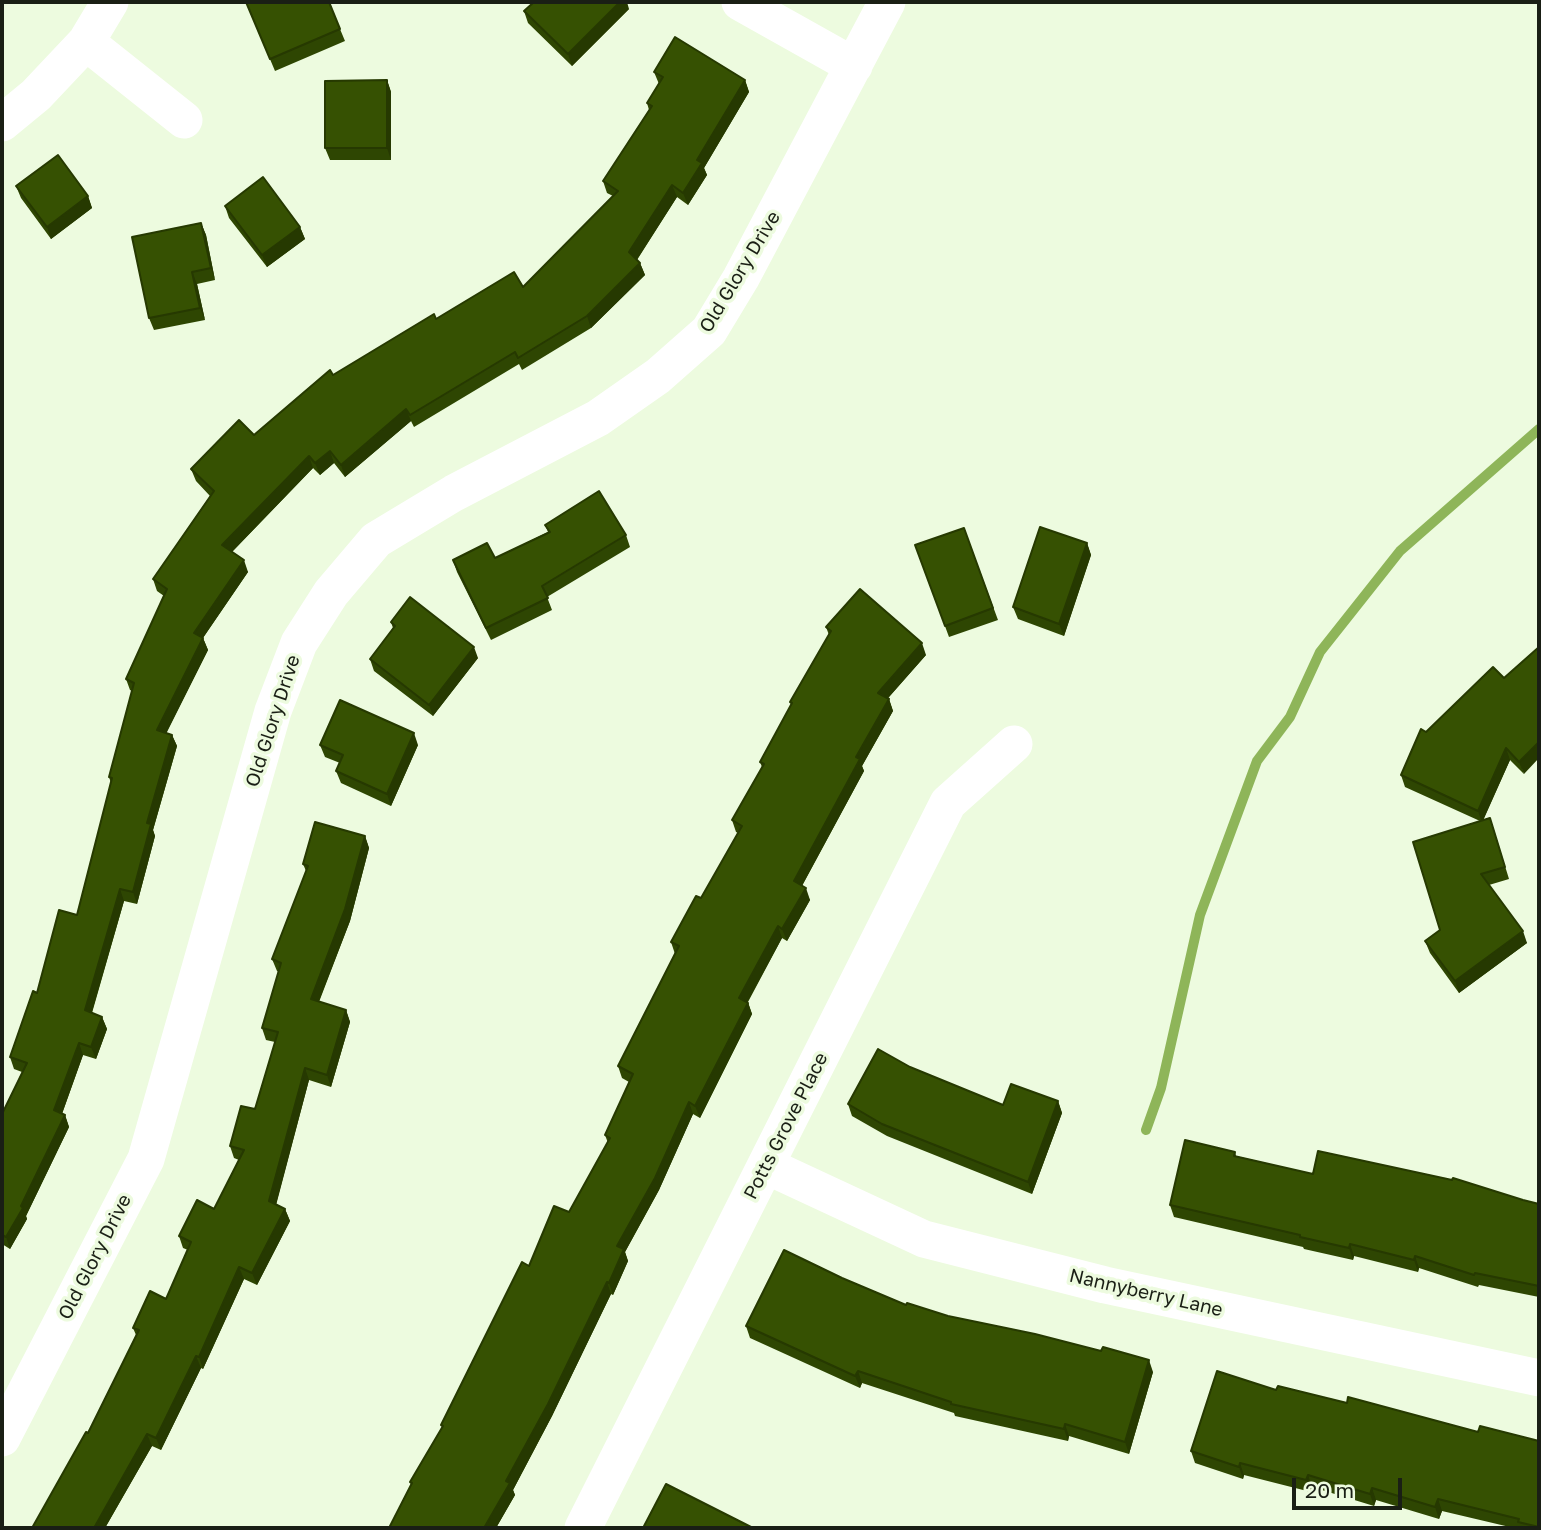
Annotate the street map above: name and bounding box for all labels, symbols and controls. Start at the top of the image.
street label: Old Glory Drive [695,207,785,337]
street label: Old Glory Drive [241,652,305,790]
street label: Potts Grove Place [739,1049,833,1203]
street label: Old Glory Drive [54,1191,136,1323]
street label: Nannyberry Lane [1067,1264,1225,1322]
scale bar [1296,1464,1406,1508]
text: 20 m [1305,1477,1354,1503]

